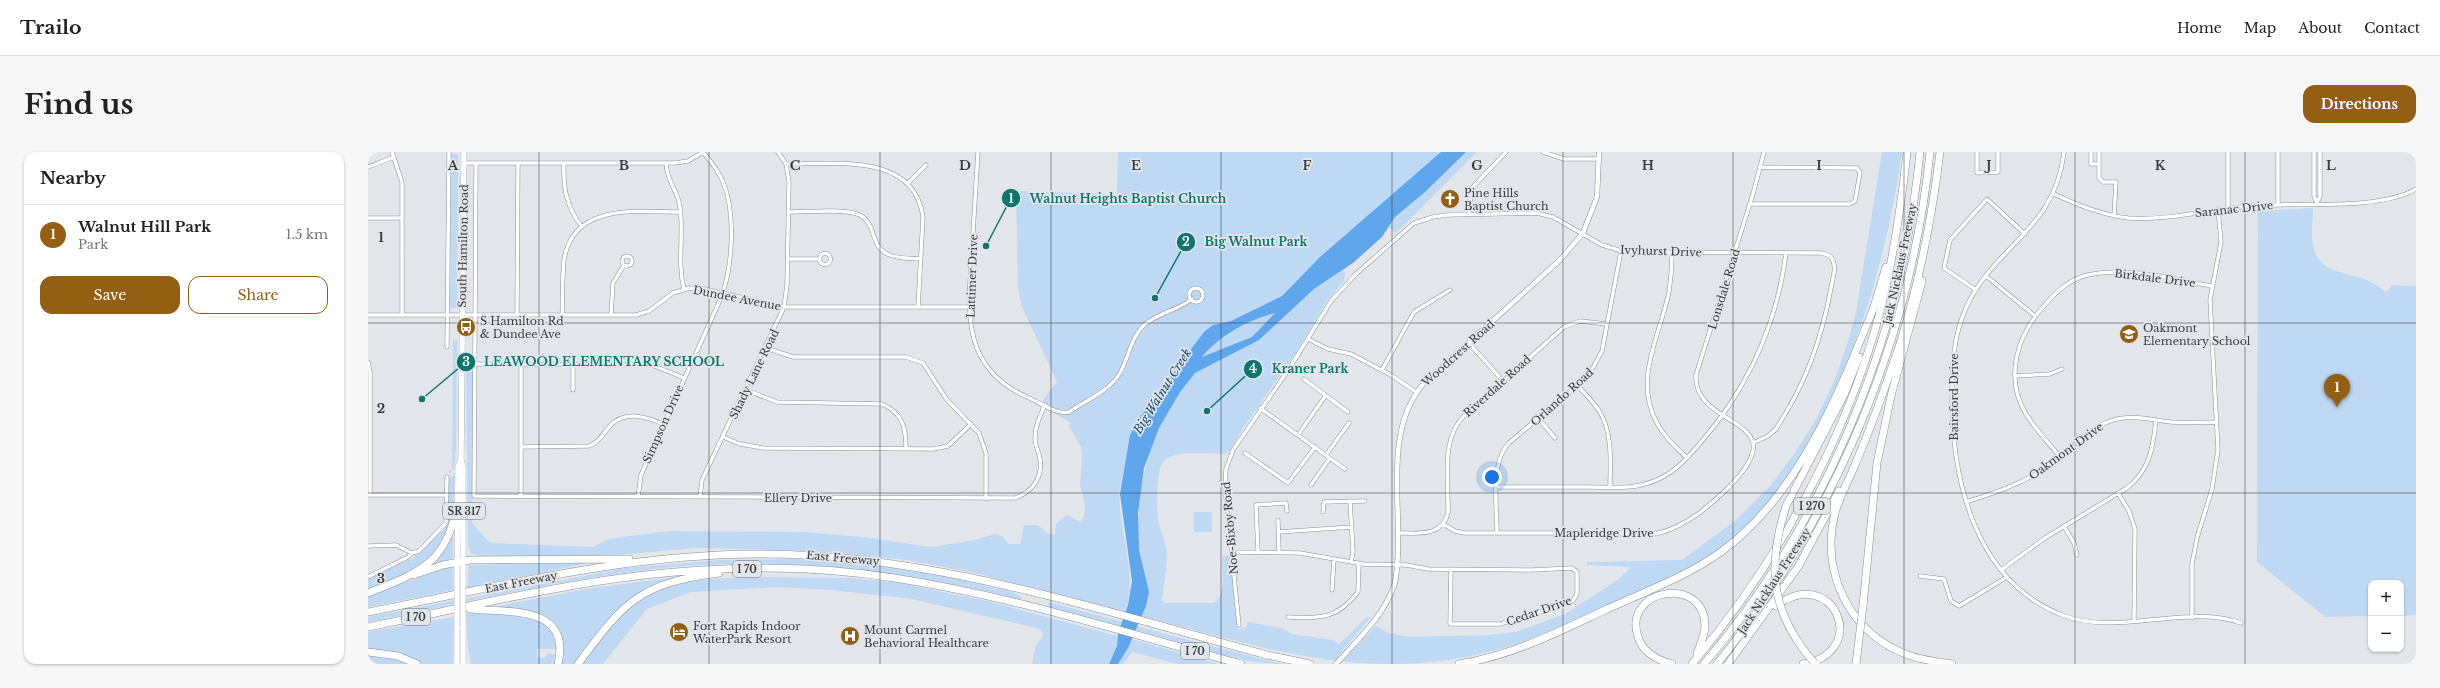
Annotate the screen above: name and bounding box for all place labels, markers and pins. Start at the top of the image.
callout: Walnut Heights Baptist Church [1001,186,1234,210]
place label: Pine Hills Baptist Church [1464,186,1549,213]
church icon: Pine Hills Baptist Church [1439,188,1461,210]
callout: Big Walnut Park [1176,230,1316,254]
place label: S Hamilton Rd & Dundee Ave [480,314,564,341]
bus stop icon: S Hamilton Rd & Dundee Ave [455,316,477,338]
place label: Oakmont Elementary School [2143,321,2251,348]
school or university icon: Oakmont Elementary School [2118,323,2140,345]
callout: LEAWOOD ELEMENTARY SCHOOL [456,350,733,374]
callout: Kraner Park [1243,357,1356,381]
pin: 1 [2324,374,2350,407]
place label: Fort Rapids Indoor WaterPark Resort [692,619,801,646]
hotel icon: Fort Rapids Indoor WaterPark Resort [668,621,690,643]
place label: Mount Carmel Behavioral Healthcare [864,623,989,650]
hospital icon: Mount Carmel Behavioral Healthcare [839,625,861,647]

